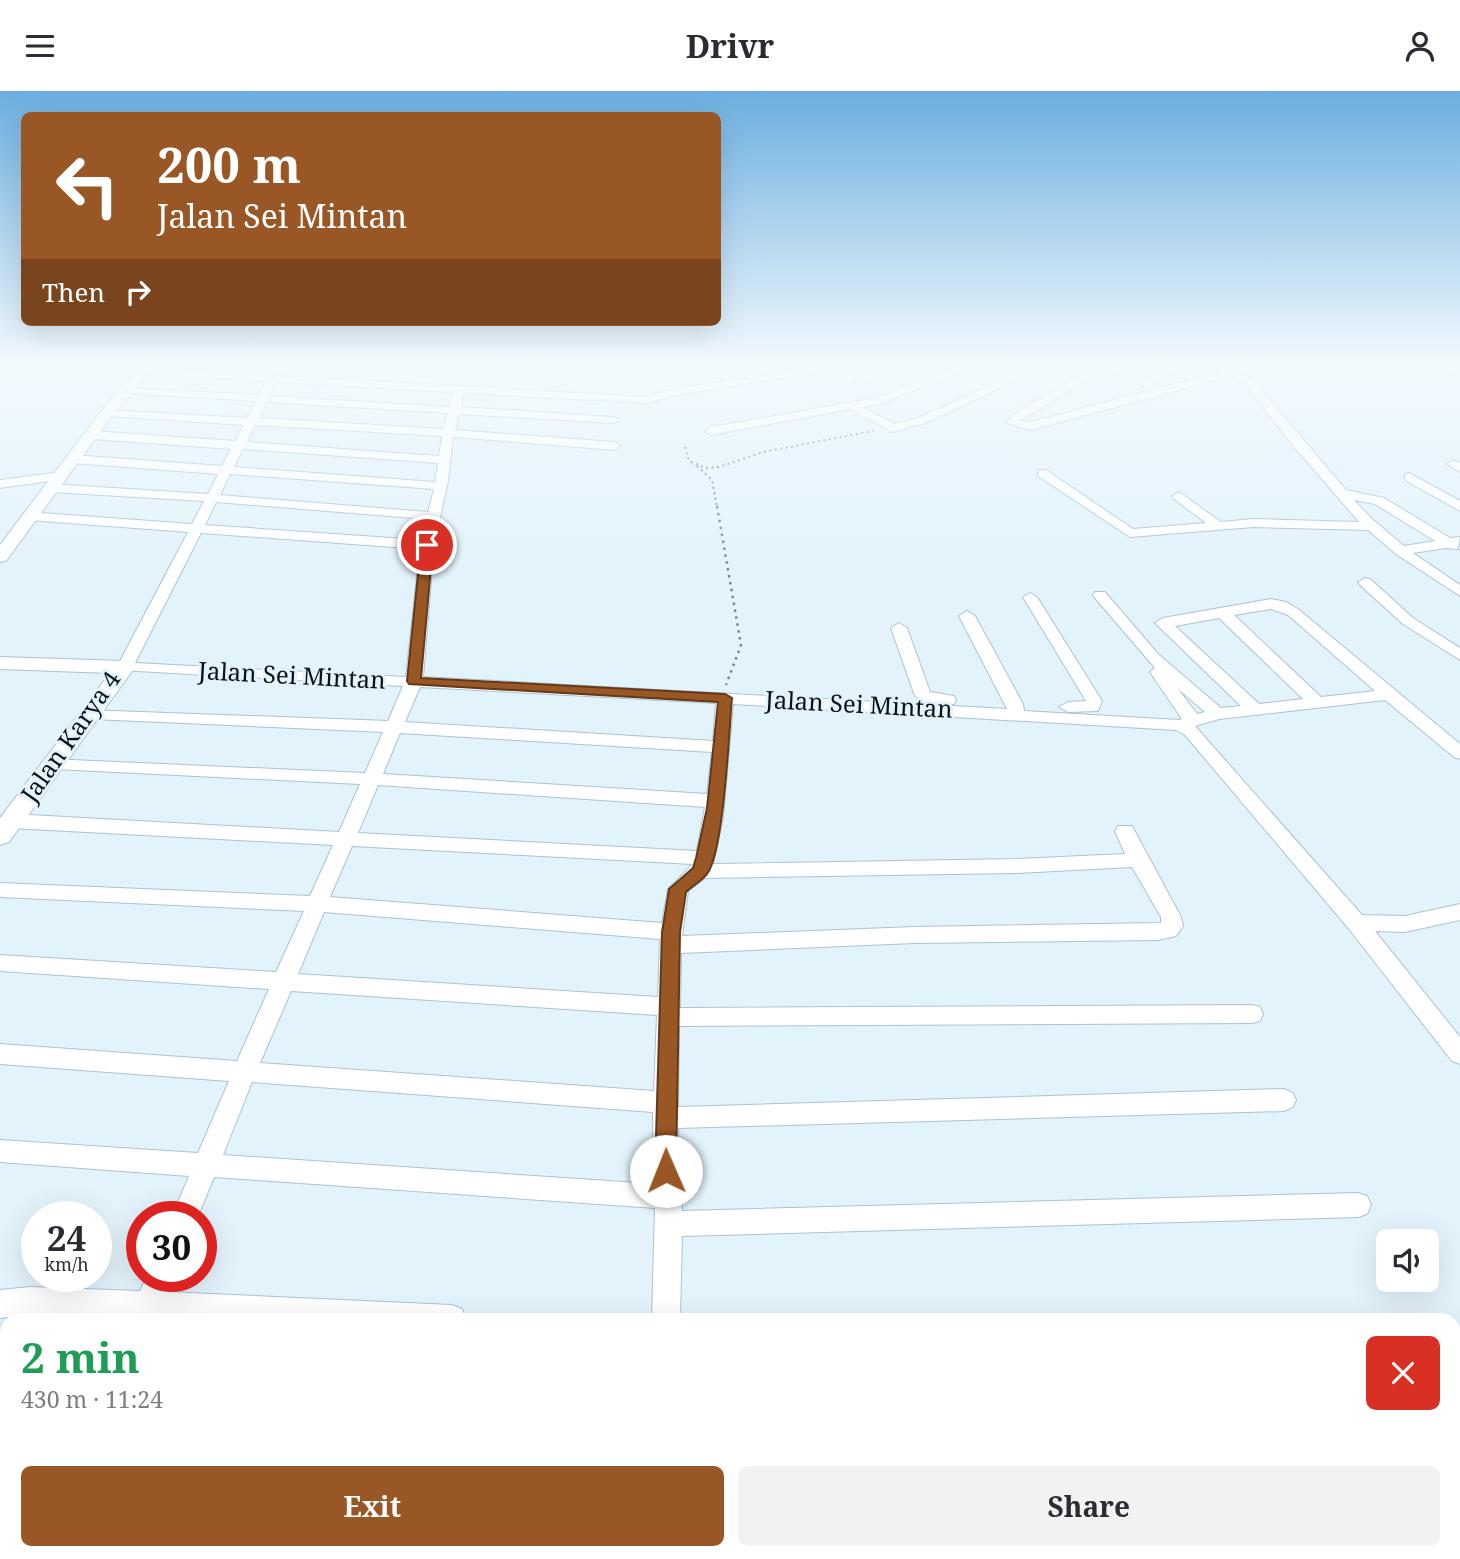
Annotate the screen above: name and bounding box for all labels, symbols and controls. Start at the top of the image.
text: Drivr [686,24,774,67]
icon: menu [21,27,59,65]
icon: person [1401,27,1439,65]
text: 200 m [157,131,301,197]
icon: left [42,140,133,231]
text: Jalan Sei Mintan [157,194,407,237]
icon: right [119,273,157,311]
text: Then [42,274,105,310]
pin [397,515,457,575]
icon: arrive [408,526,446,564]
street label: Jalan Sei Mintan [197,653,387,696]
street label: Jalan Karya 4 [12,663,128,809]
street label: Jalan Sei Mintan [764,682,954,725]
position arrow [629,1134,703,1208]
speed limit sign: 30 [126,1201,217,1292]
text: 24 [47,1214,86,1261]
map controls [1376,1229,1439,1292]
button: sound [1376,1229,1439,1292]
text: km/h [44,1252,89,1276]
text: 2 min [21,1328,140,1385]
button: close [1366,1336,1440,1410]
text: 430 m · 11:24 [21,1383,163,1415]
button: Exit [21,1466,724,1546]
button: Share [738,1466,1440,1546]

